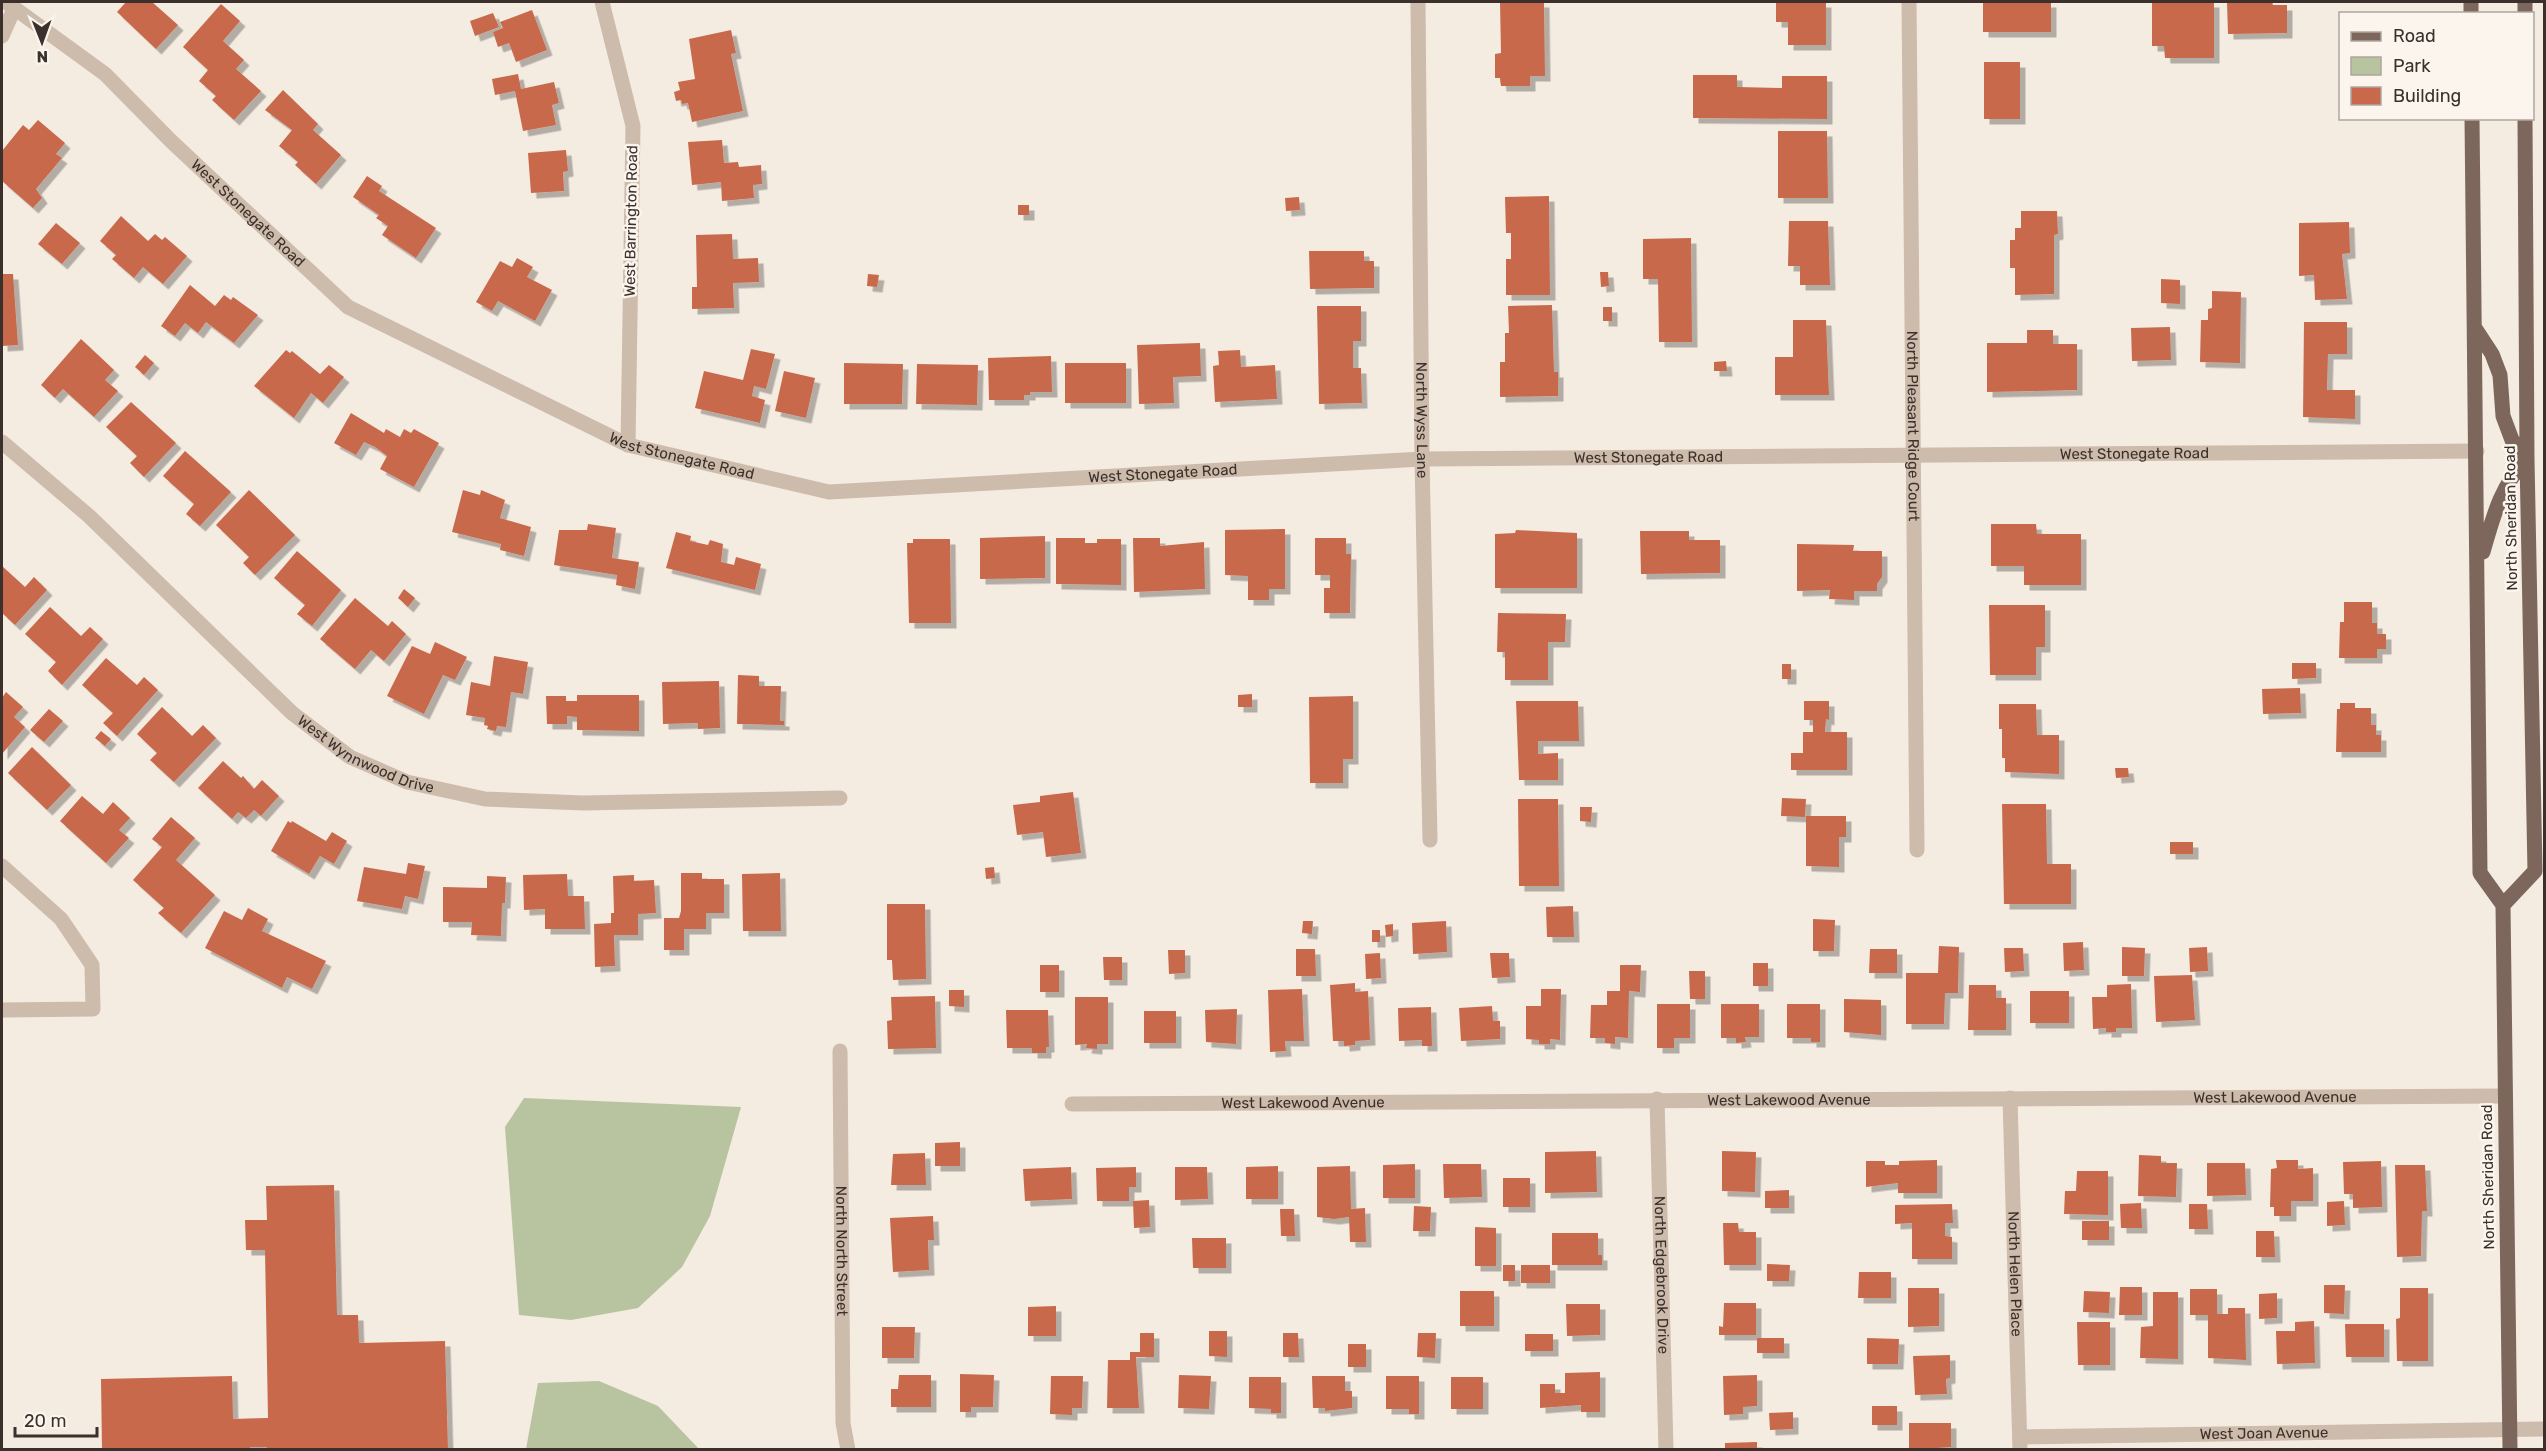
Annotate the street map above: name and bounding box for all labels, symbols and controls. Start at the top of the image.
north arrow [12,12,72,72]
legend [2339,12,2534,120]
text: Road [2393,25,2436,47]
text: N [36,47,48,66]
text: Park [2393,55,2431,77]
text: Building [2393,85,2461,107]
street label: West Barrington Road [621,145,641,297]
street label: West Stonegate Road [187,156,309,271]
street label: North Pleasant Ridge Court [1903,331,1923,522]
street label: North Wyss Lane [1412,362,1431,478]
street label: West Stonegate Road [606,428,756,483]
street label: West Stonegate Road [2060,444,2209,463]
street label: North Sheridan Road [2501,445,2521,591]
street label: West Stonegate Road [1574,448,1723,467]
street label: West Stonegate Road [1088,460,1238,487]
street label: West Wynnwood Drive [294,711,436,797]
street label: West Lakewood Avenue [2193,1088,2357,1107]
street label: West Lakewood Avenue [1707,1091,1871,1109]
street label: West Lakewood Avenue [1221,1093,1385,1112]
street label: North Sheridan Road [2478,1104,2498,1250]
street label: North North Street [832,1186,851,1316]
street label: North Edgebrook Drive [1650,1196,1673,1354]
street label: North Helen Place [2004,1211,2026,1337]
scale bar [15,1400,98,1438]
text: 20 m [24,1410,66,1432]
street label: West Joan Avenue [2199,1423,2328,1443]

